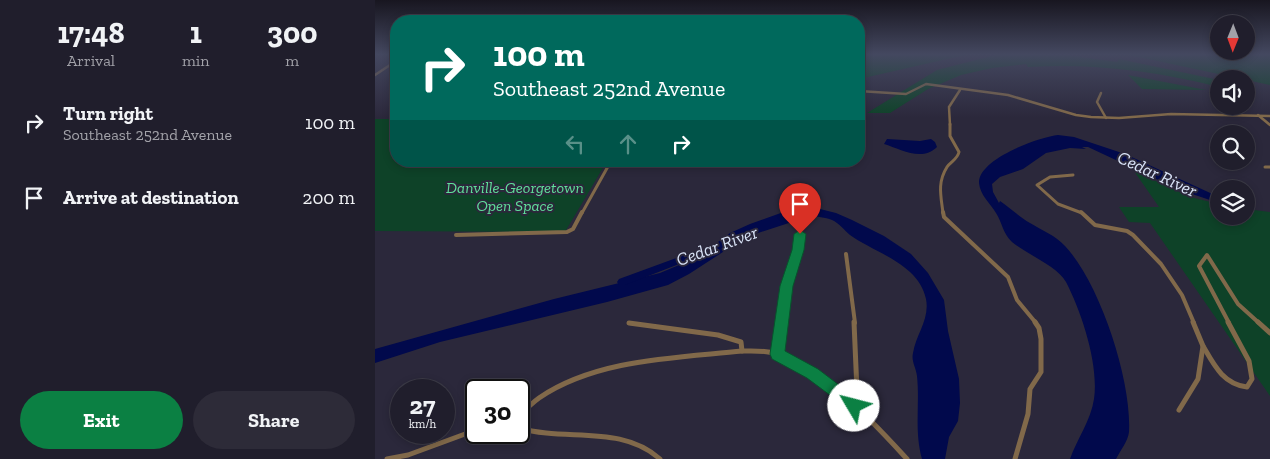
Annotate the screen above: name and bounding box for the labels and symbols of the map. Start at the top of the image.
north arrow [1210,15,1255,60]
water label: Cedar River [1114,146,1201,202]
park label: Danville-Georgetown Open Space [446,178,584,215]
pin [779,183,821,234]
water label: Cedar River [673,221,762,271]
speed limit sign: 30 [465,379,530,444]
position arrow [827,379,879,431]

